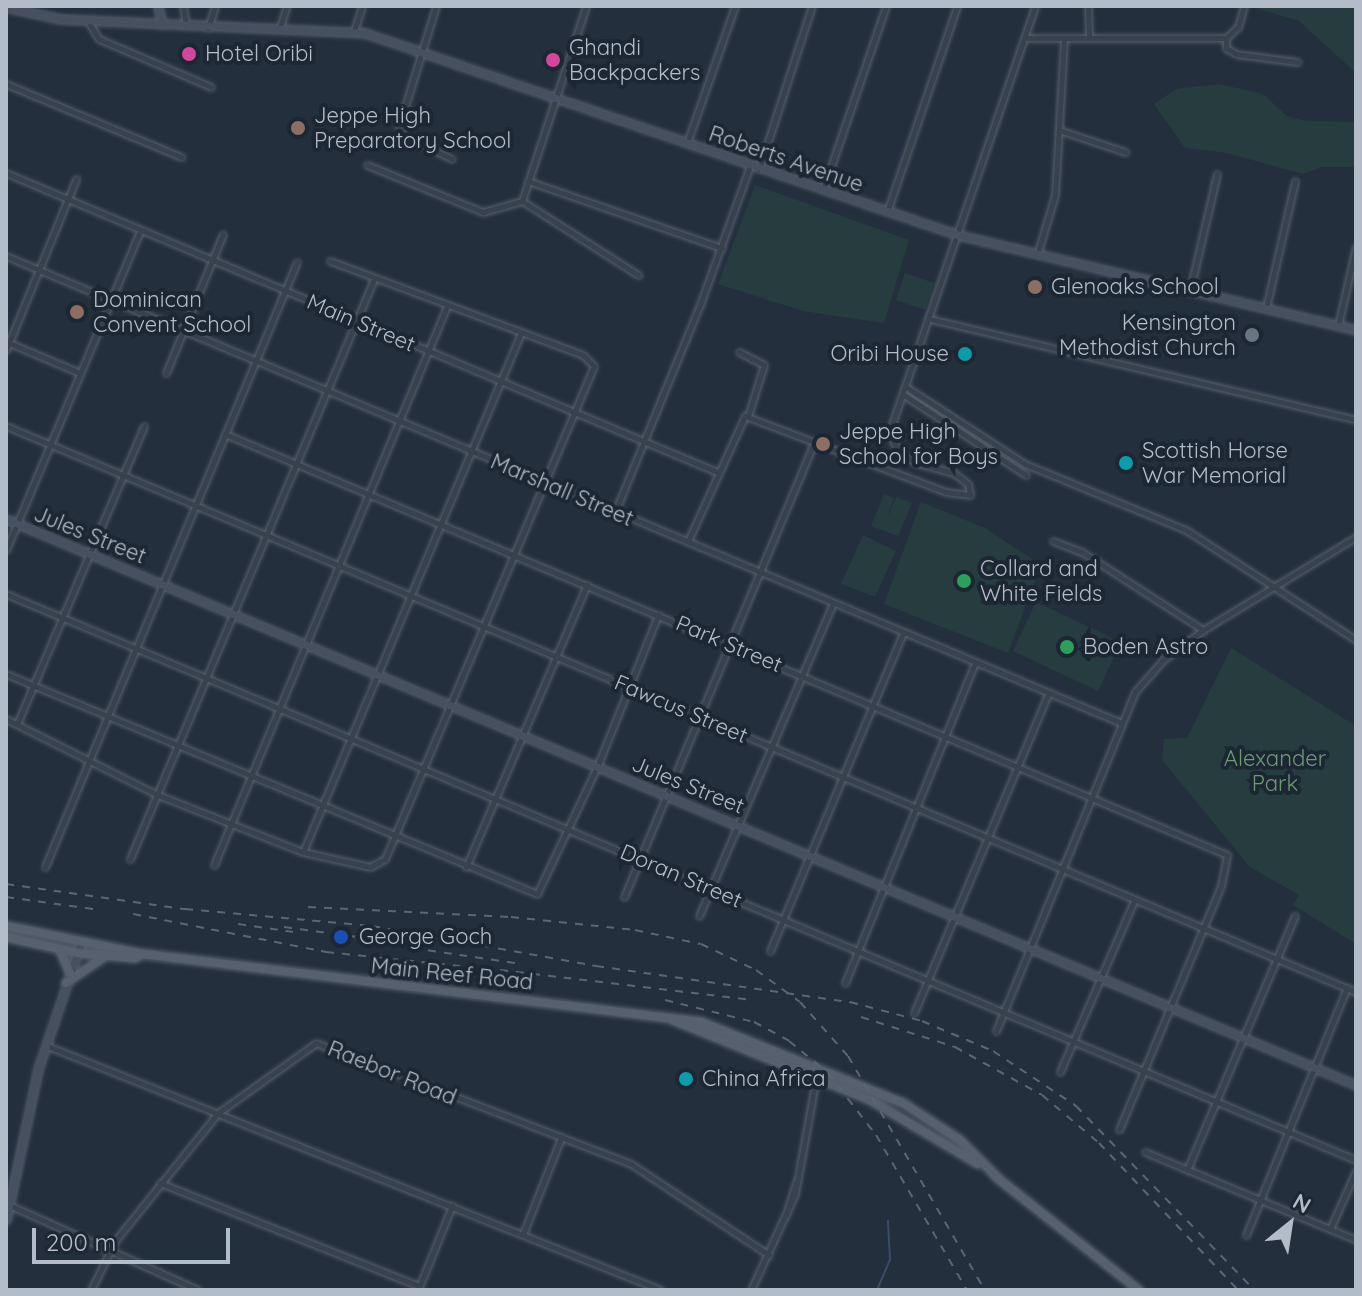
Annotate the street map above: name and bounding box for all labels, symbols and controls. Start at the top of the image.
place label: Ghandi Backpackers [569,34,700,86]
place label: Hotel Oribi [205,41,313,67]
marker: Hotel Oribi [180,45,198,63]
marker: Ghandi Backpackers [544,51,562,69]
place label: Jeppe High Preparatory School [314,102,511,154]
marker: Jeppe High Preparatory School [289,119,307,137]
street label: Roberts Avenue [705,120,867,198]
place label: Glenoaks School [1051,274,1219,300]
marker: Glenoaks School [1026,278,1044,296]
place label: Dominican Convent School [93,286,251,338]
street label: Main Street [303,288,419,358]
marker: Dominican Convent School [68,303,86,321]
place label: Kensington Methodist Church [1059,309,1236,360]
marker: Kensington Methodist Church [1243,326,1261,344]
place label: Oribi House [831,341,949,367]
marker: Oribi House [956,345,974,363]
place label: Jeppe High School for Boys [839,418,998,470]
marker: Jeppe High School for Boys [814,435,832,453]
place label: Scottish Horse War Memorial [1142,437,1288,488]
street label: Marshall Street [487,448,637,532]
marker: Scottish Horse War Memorial [1117,454,1135,472]
street label: Jules Street [30,501,150,569]
place label: Collard and White Fields [980,555,1102,606]
marker: Collard and White Fields [955,572,973,590]
street label: Park Street [672,610,786,678]
place label: Boden Astro [1083,634,1208,660]
marker: Boden Astro [1058,638,1076,656]
street label: Fawcus Street [610,669,752,749]
park label: Alexander Park [1224,745,1326,796]
street label: Jules Street [628,751,748,819]
street label: Doran Street [616,839,746,913]
place label: George Goch [359,924,492,950]
marker: George Goch [330,926,352,948]
street label: Main Reef Road [370,952,534,996]
street label: Raebor Road [324,1035,460,1111]
place label: China Africa [702,1066,826,1092]
marker: China Africa [677,1070,695,1088]
north arrow [1250,1184,1330,1264]
text: N [1288,1187,1316,1219]
scale bar [36,1212,234,1262]
text: 200 m [46,1227,116,1257]

